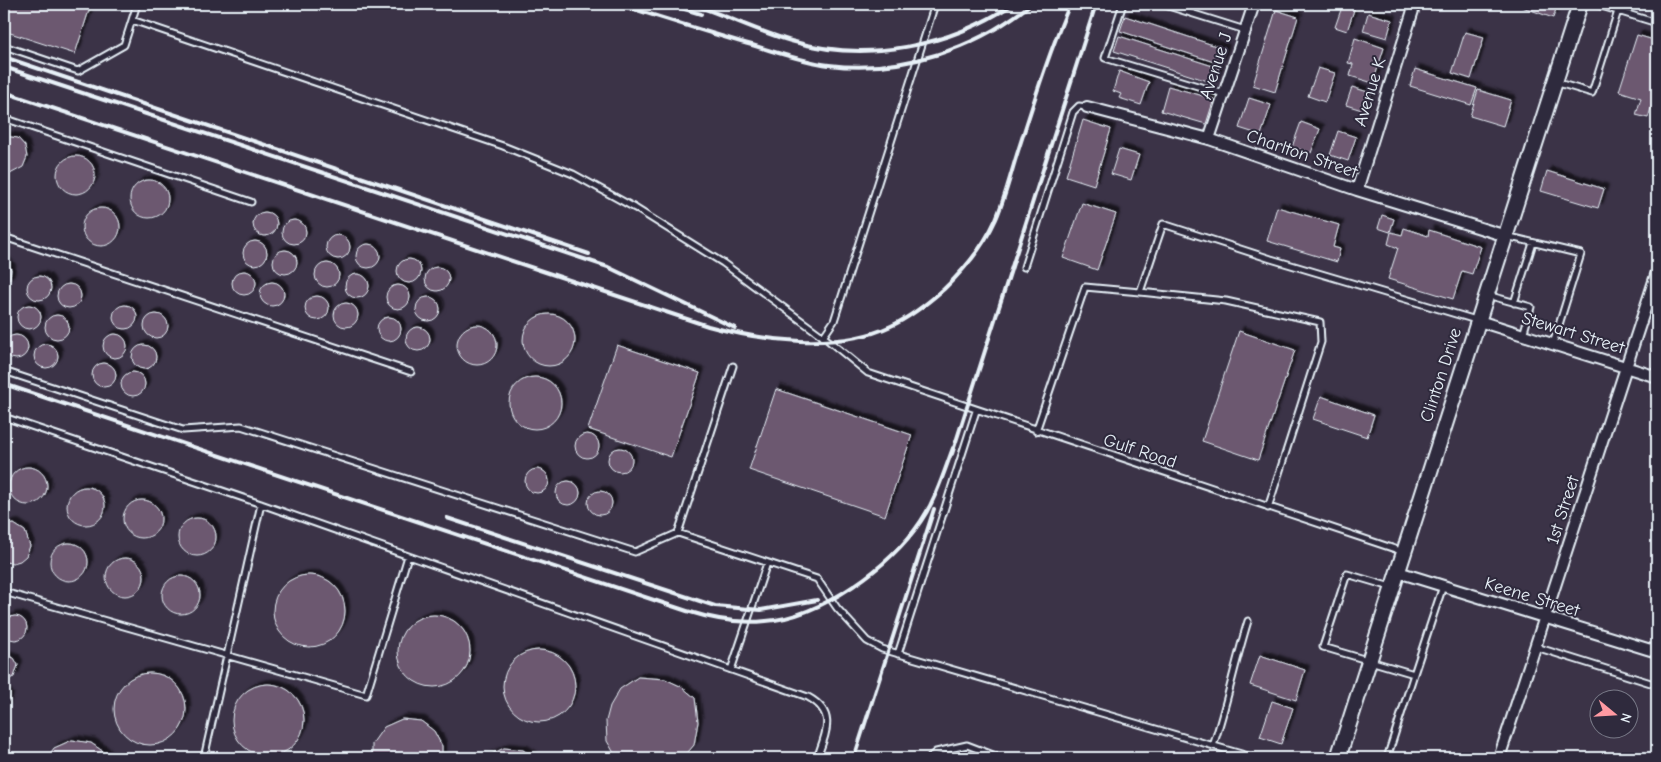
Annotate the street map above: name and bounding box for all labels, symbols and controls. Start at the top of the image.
street label: Avenue J [1195,30,1237,102]
street label: Avenue K [1350,55,1390,129]
street label: Charlton Street [1244,125,1361,183]
street label: Stewart Street [1519,307,1628,359]
street label: Clinton Drive [1416,325,1466,425]
street label: Gulf Road [1101,429,1179,473]
street label: 1st Street [1542,472,1584,547]
street label: Keene Street [1482,573,1583,622]
north arrow [1588,690,1638,740]
text: N [1616,711,1635,725]

